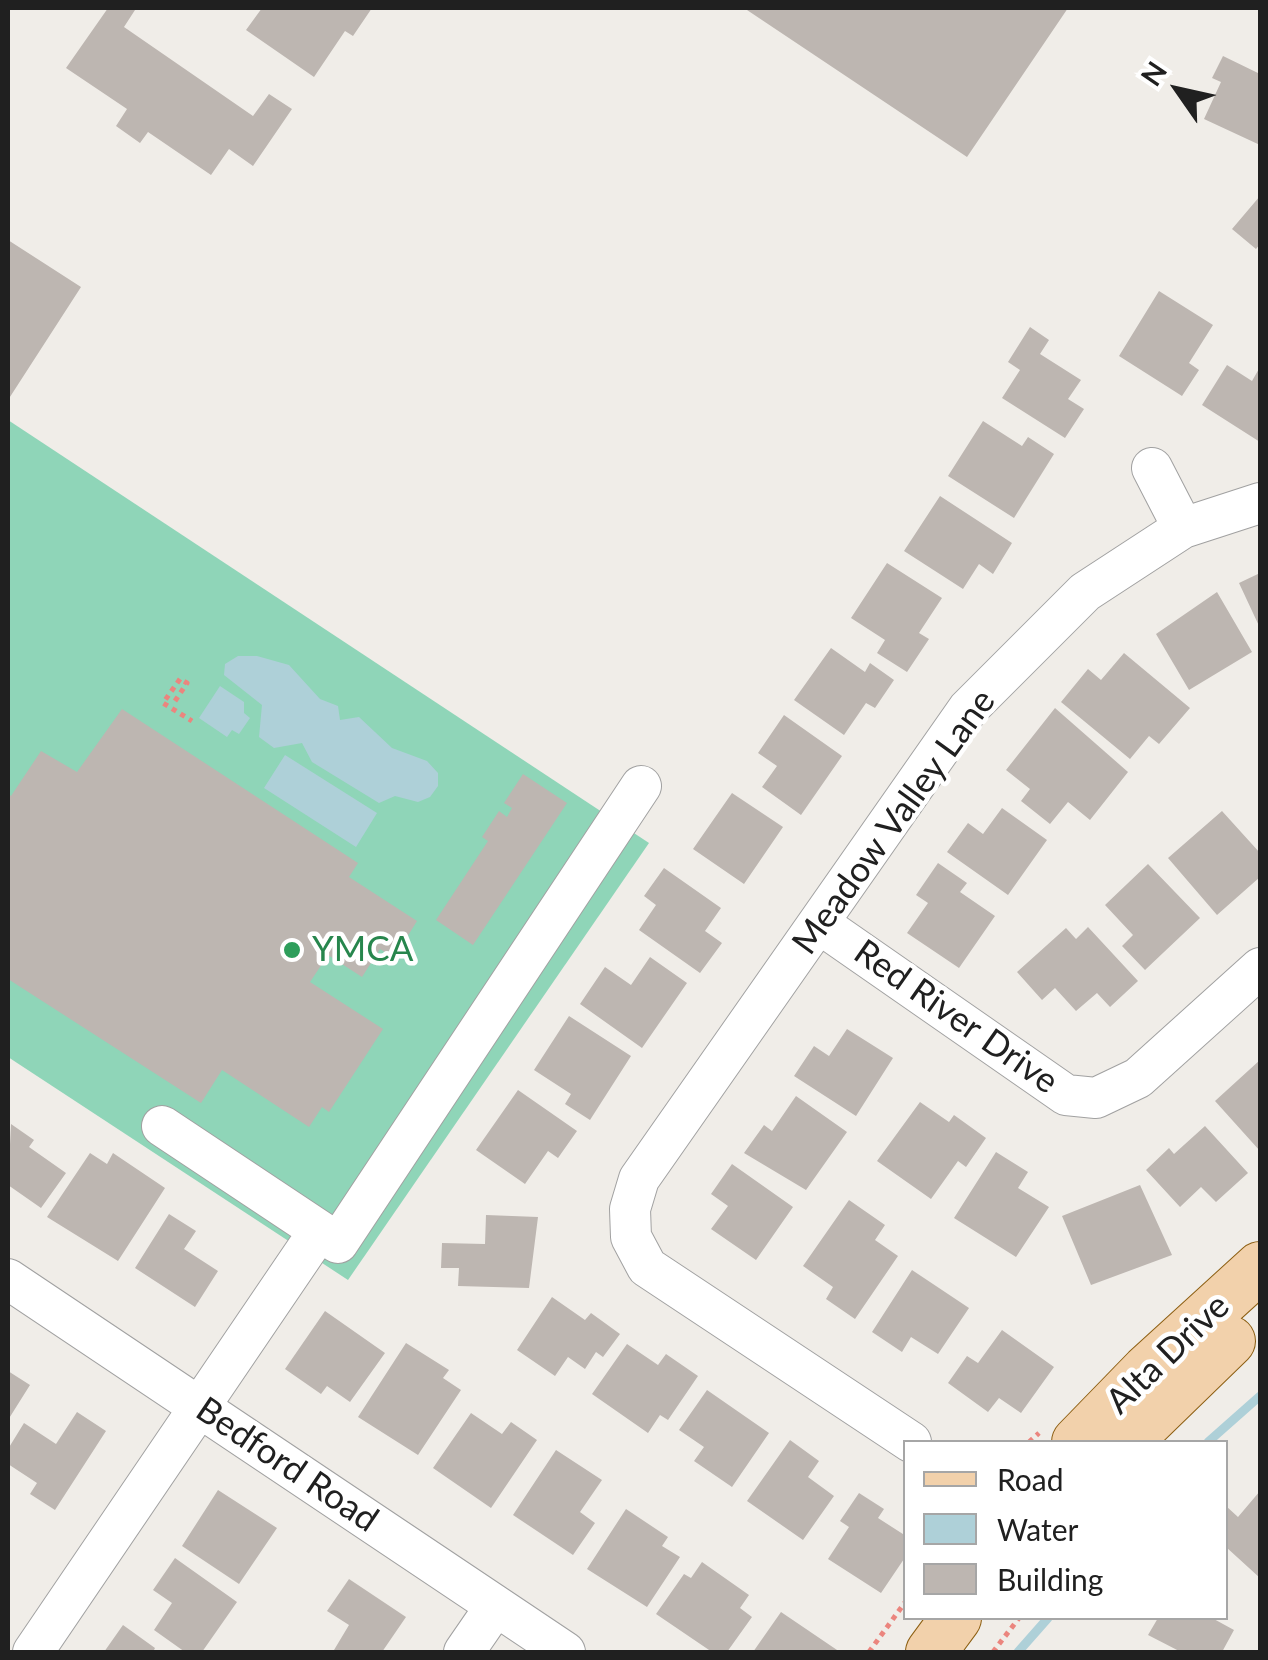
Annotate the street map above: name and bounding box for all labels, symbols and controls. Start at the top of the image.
north arrow [1128,40,1228,140]
text: N [1133,55,1173,92]
street label: Meadow Valley Lane [784,681,1004,963]
place label: YMCA [312,929,413,971]
street label: Red River Drive [846,931,1066,1103]
marker: YMCA [281,939,303,961]
street label: Alta Drive [1098,1285,1238,1423]
street label: Bedford Road [188,1389,386,1541]
legend [903,1440,1228,1620]
text: Road [997,1461,1064,1497]
text: Water [997,1511,1079,1547]
text: Building [997,1561,1103,1597]

